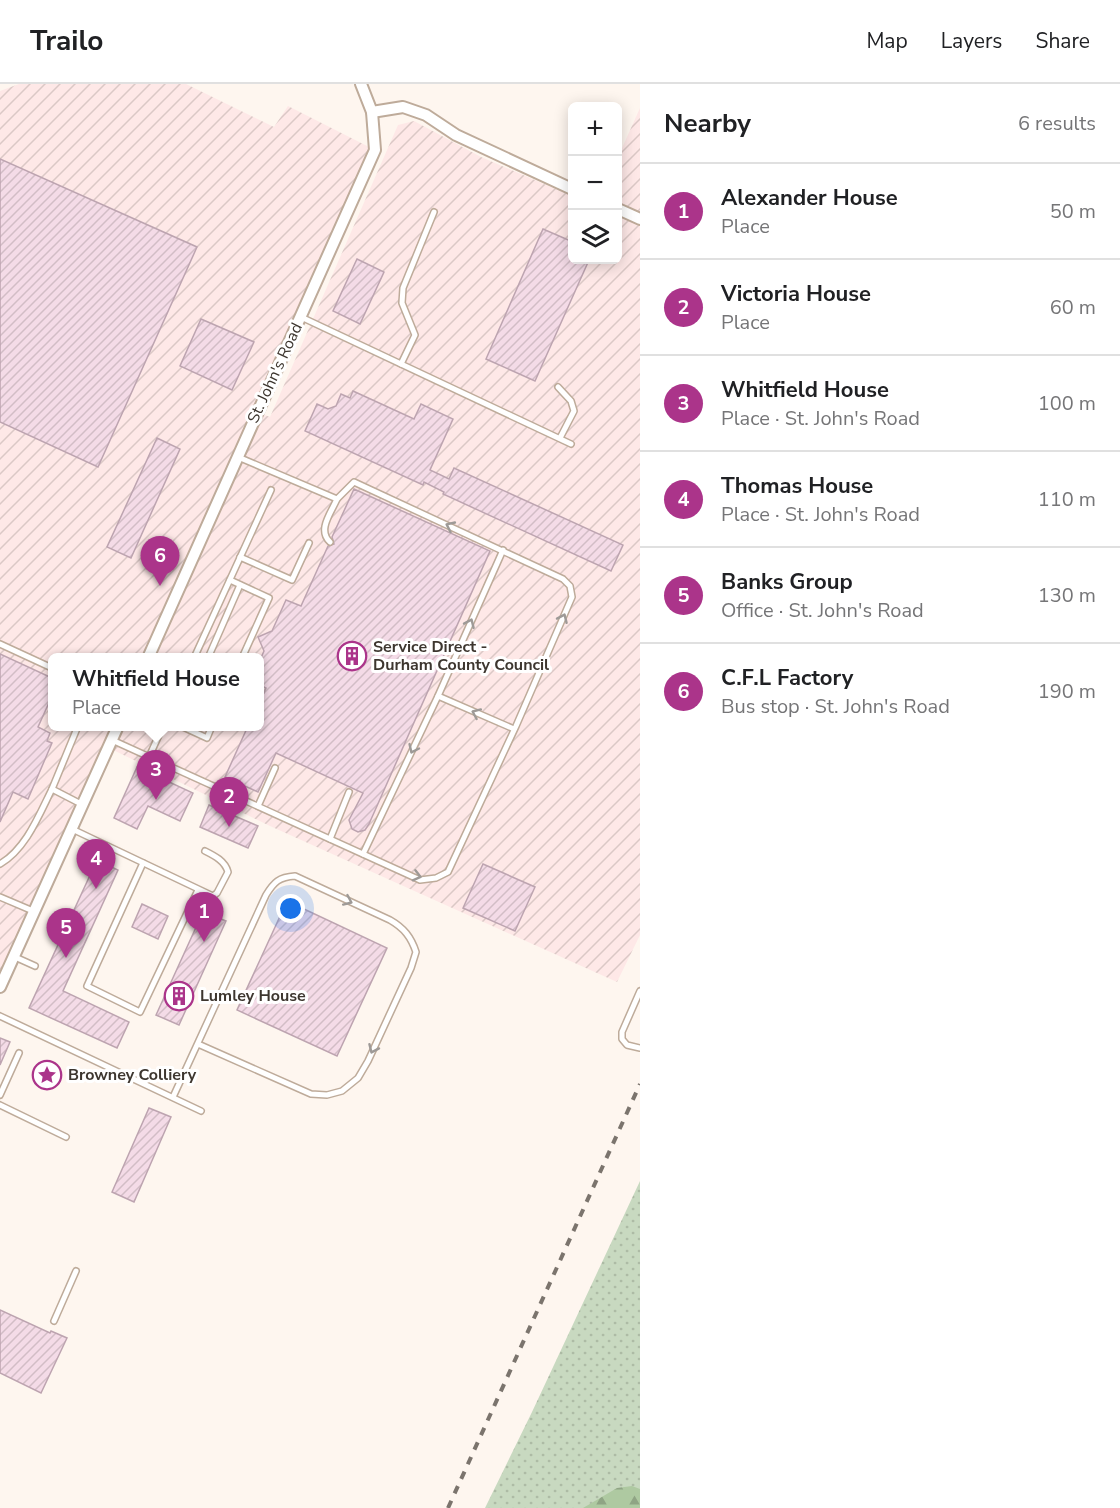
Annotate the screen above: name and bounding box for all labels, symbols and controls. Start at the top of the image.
text: Trailo [30,22,103,60]
text: Map [866,27,908,55]
text: Layers [941,27,1002,55]
text: Share [1035,27,1090,55]
map controls [568,102,622,264]
button: + [568,102,622,156]
text: Nearby [664,106,751,141]
text: 6 results [1018,110,1096,137]
button: − [568,156,622,210]
text: Alexander House [721,183,898,213]
text: 1 [678,198,690,225]
text: 50 m [1050,198,1096,225]
button: layers [568,210,622,264]
text: Place [721,213,770,240]
text: Victoria House [721,279,871,309]
text: 2 [678,294,690,321]
text: 60 m [1050,294,1096,321]
text: Place [721,309,770,336]
street label: St. John's Road [242,319,308,427]
text: Whitfield House [721,375,889,405]
text: 3 [678,390,690,417]
text: 100 m [1038,390,1096,417]
text: Place · St. John's Road [721,405,920,432]
text: Thomas House [721,471,873,501]
text: 4 [678,486,690,513]
text: 110 m [1038,486,1096,513]
text: Place · St. John's Road [721,501,920,528]
one-way arrow [445,521,456,533]
pin: 6 [140,536,180,586]
text: Banks Group [721,567,853,597]
text: 5 [678,582,690,609]
text: 130 m [1038,582,1096,609]
text: Office · St. John's Road [721,597,924,624]
one-way arrow [555,613,567,624]
one-way arrow [463,619,475,630]
place label: Service Direct - Durham County Council [373,636,549,676]
building icon: Service Direct - Durham County Council [336,640,368,672]
popup [48,653,264,731]
text: C.F.L Factory [721,663,853,693]
text: Whitfield House [72,664,240,694]
text: 6 [678,678,690,705]
text: 190 m [1038,678,1096,705]
text: Bus stop · St. John's Road [721,693,950,720]
text: Place [72,694,121,721]
one-way arrow [471,708,482,720]
one-way arrow [408,742,420,753]
pin: 3 [136,750,176,800]
pin: 2 [210,778,248,827]
pin: 4 [76,840,116,889]
one-way arrow [412,869,422,882]
pin: 1 [184,892,224,942]
one-way arrow [342,893,353,905]
your location [276,894,305,923]
pin: 5 [46,908,86,958]
building icon: Lumley House [163,980,195,1012]
place label: Lumley House [200,985,306,1007]
one-way arrow [369,1042,381,1053]
place icon: Browney Colliery [31,1059,63,1091]
place label: Browney Colliery [68,1064,197,1086]

